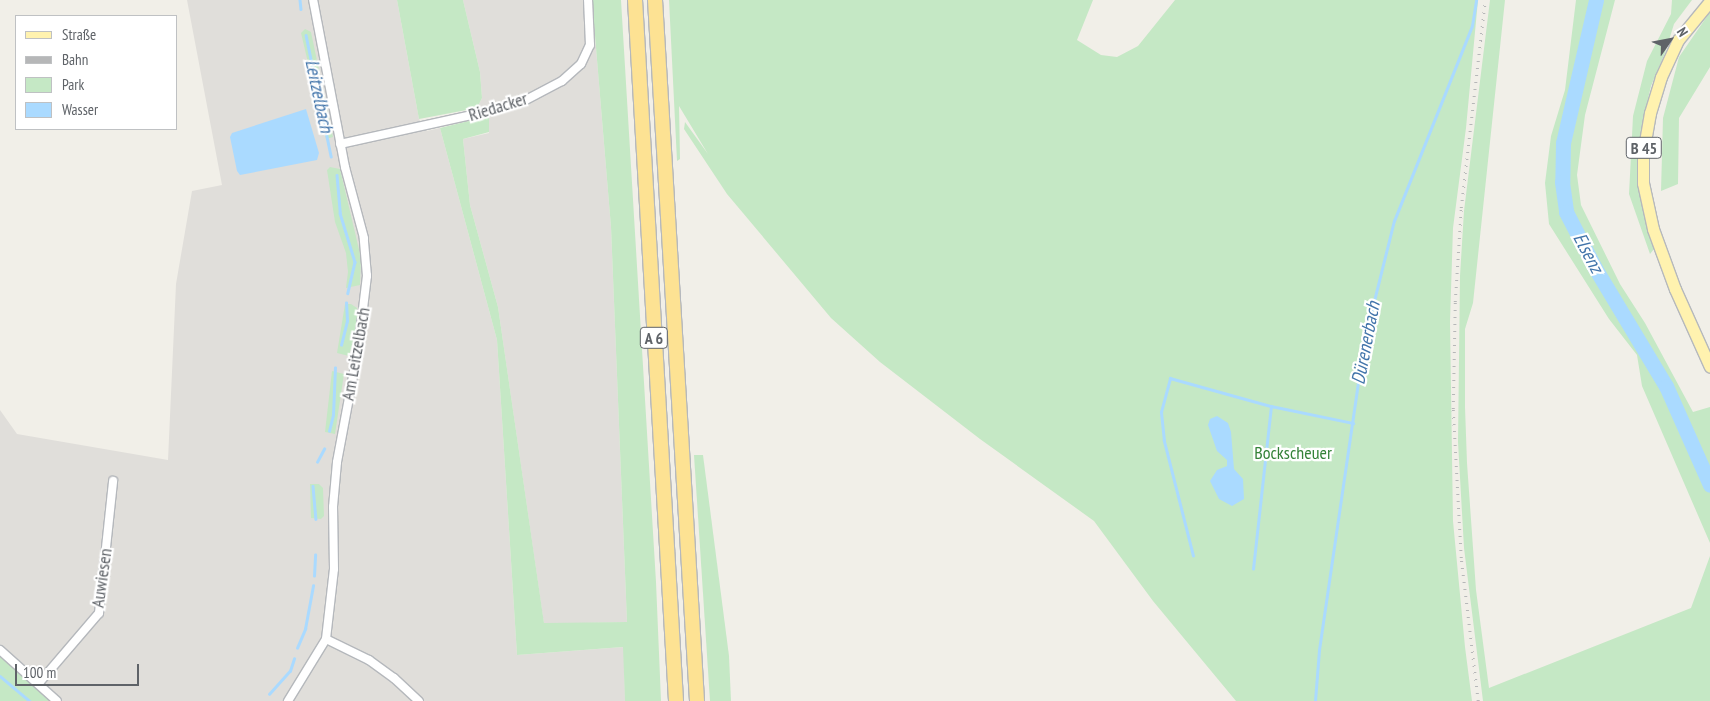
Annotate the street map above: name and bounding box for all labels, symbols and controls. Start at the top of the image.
legend [15,15,178,130]
north arrow [1645,15,1695,65]
text: N [1673,24,1692,40]
text: Straße [62,25,96,44]
text: Bahn [62,50,88,69]
water label: Leitzelbach [300,57,338,135]
text: Park [62,75,84,94]
street label: Riedacker [466,88,530,126]
text: Wasser [62,100,98,119]
road number: B 45 [1625,134,1663,162]
water label: Elsenz [1568,229,1608,277]
water label: Dürenerbach [1347,300,1385,386]
street label: Am Leitzelbach [337,306,375,402]
road number: A 6 [639,324,669,352]
park label: Bockscheuer [1254,442,1332,464]
street label: Auwiesen [87,547,117,609]
scale bar [18,654,141,686]
text: 100 m [23,663,56,682]

